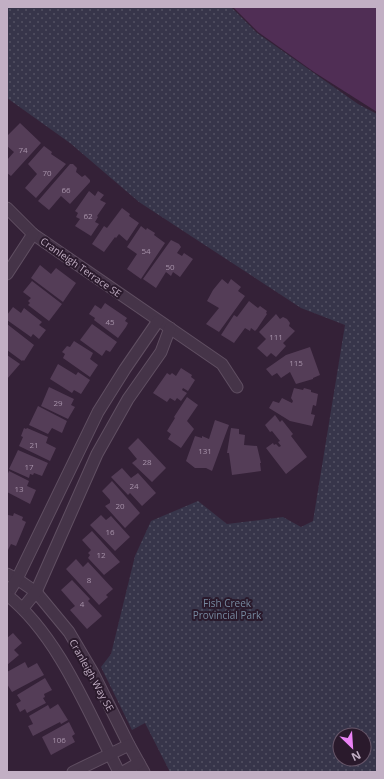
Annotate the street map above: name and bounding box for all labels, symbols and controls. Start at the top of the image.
house number: 74 [18,144,28,155]
house number: 70 [42,167,52,178]
house number: 66 [61,184,71,195]
house number: 62 [83,210,93,221]
street label: Cranleigh Terrace SE [38,234,124,300]
house number: 54 [141,245,151,256]
house number: 50 [165,261,175,272]
house number: 45 [105,316,115,327]
house number: 111 [269,331,283,342]
house number: 115 [289,357,303,368]
house number: 29 [53,397,63,408]
house number: 21 [29,439,39,450]
house number: 131 [198,445,212,456]
house number: 28 [142,456,152,467]
house number: 17 [24,461,34,472]
house number: 24 [129,480,139,491]
house number: 13 [14,483,24,494]
house number: 20 [115,500,125,511]
house number: 16 [105,526,115,537]
house number: 12 [96,549,106,560]
house number: 8 [87,574,92,585]
park label: Fish Creek Provincial Park [193,596,262,622]
house number: 4 [80,598,85,609]
street label: Cranleigh Way SE [66,636,118,714]
north arrow [332,727,372,767]
house number: 106 [52,734,66,745]
text: N [349,748,364,765]

